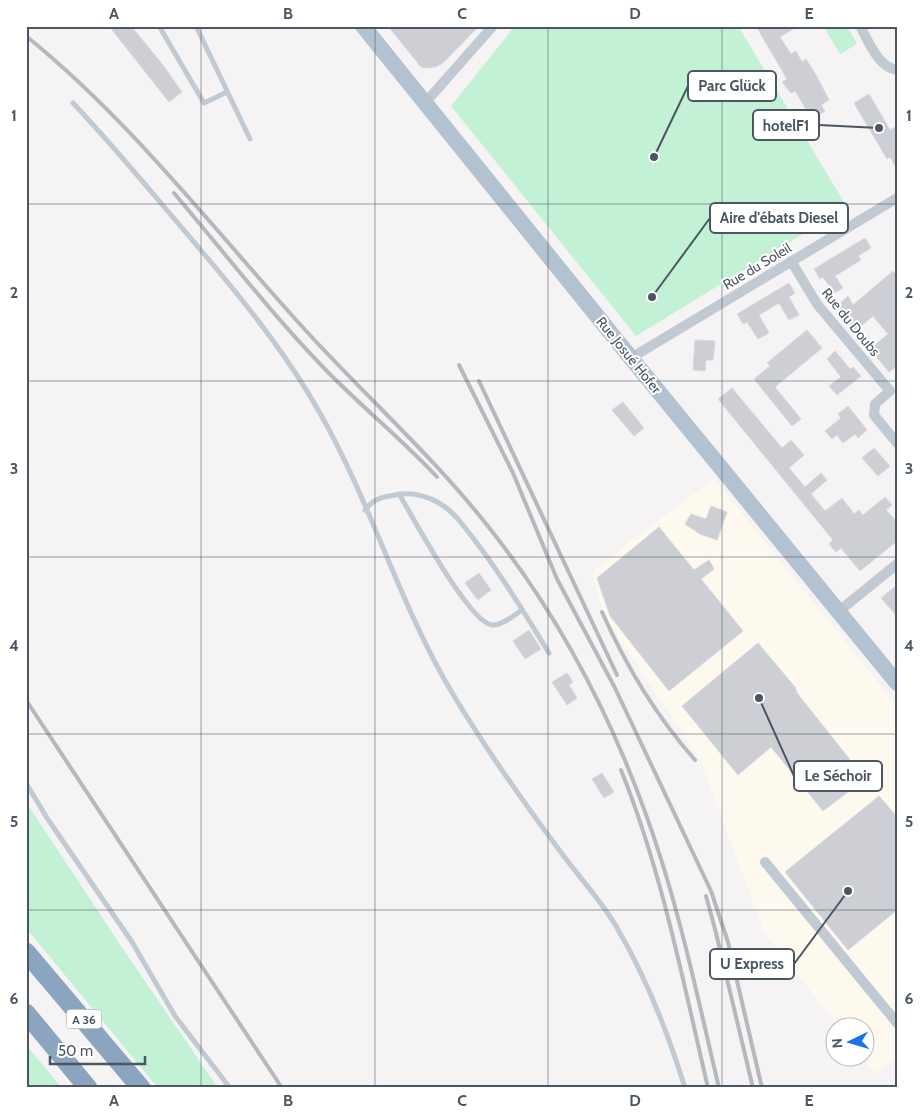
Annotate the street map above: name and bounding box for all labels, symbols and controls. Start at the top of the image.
text: A [109,4,119,23]
text: B [283,4,293,23]
text: C [457,4,467,23]
text: D [629,4,641,23]
text: E [804,4,814,23]
callout: Parc Glück [688,71,776,101]
text: Parc Glück [698,77,766,95]
text: 1 [11,106,17,125]
text: 1 [906,106,912,125]
callout: hotelF1 [753,110,819,140]
text: hotelF1 [763,117,809,135]
callout: Aire d'ébats Diesel [710,203,848,233]
text: Aire d'ébats Diesel [720,209,838,227]
street label: Rue du Soleil [719,238,795,293]
text: 2 [10,283,18,302]
text: 2 [905,283,913,302]
street label: Rue du Doubs [818,284,884,360]
street label: Rue Josué Hofer [592,313,666,398]
text: 3 [10,459,18,478]
text: 3 [905,459,913,478]
text: 4 [9,636,19,655]
text: 4 [904,636,914,655]
callout: Le Séchoir [794,761,882,791]
text: Le Séchoir [804,767,872,785]
text: 5 [10,812,18,831]
text: 5 [905,812,913,831]
callout: U Express [710,949,794,979]
text: U Express [720,955,784,973]
text: 6 [10,989,19,1008]
text: 6 [905,989,914,1008]
road number: A 36 [66,1010,102,1028]
north arrow [826,1016,876,1066]
scale bar [50,1034,145,1066]
text: N [828,1037,846,1049]
text: 50 m [58,1042,93,1060]
text: A [109,1091,119,1110]
text: B [283,1091,293,1110]
text: C [457,1091,467,1110]
text: D [629,1091,641,1110]
text: E [804,1091,814,1110]

